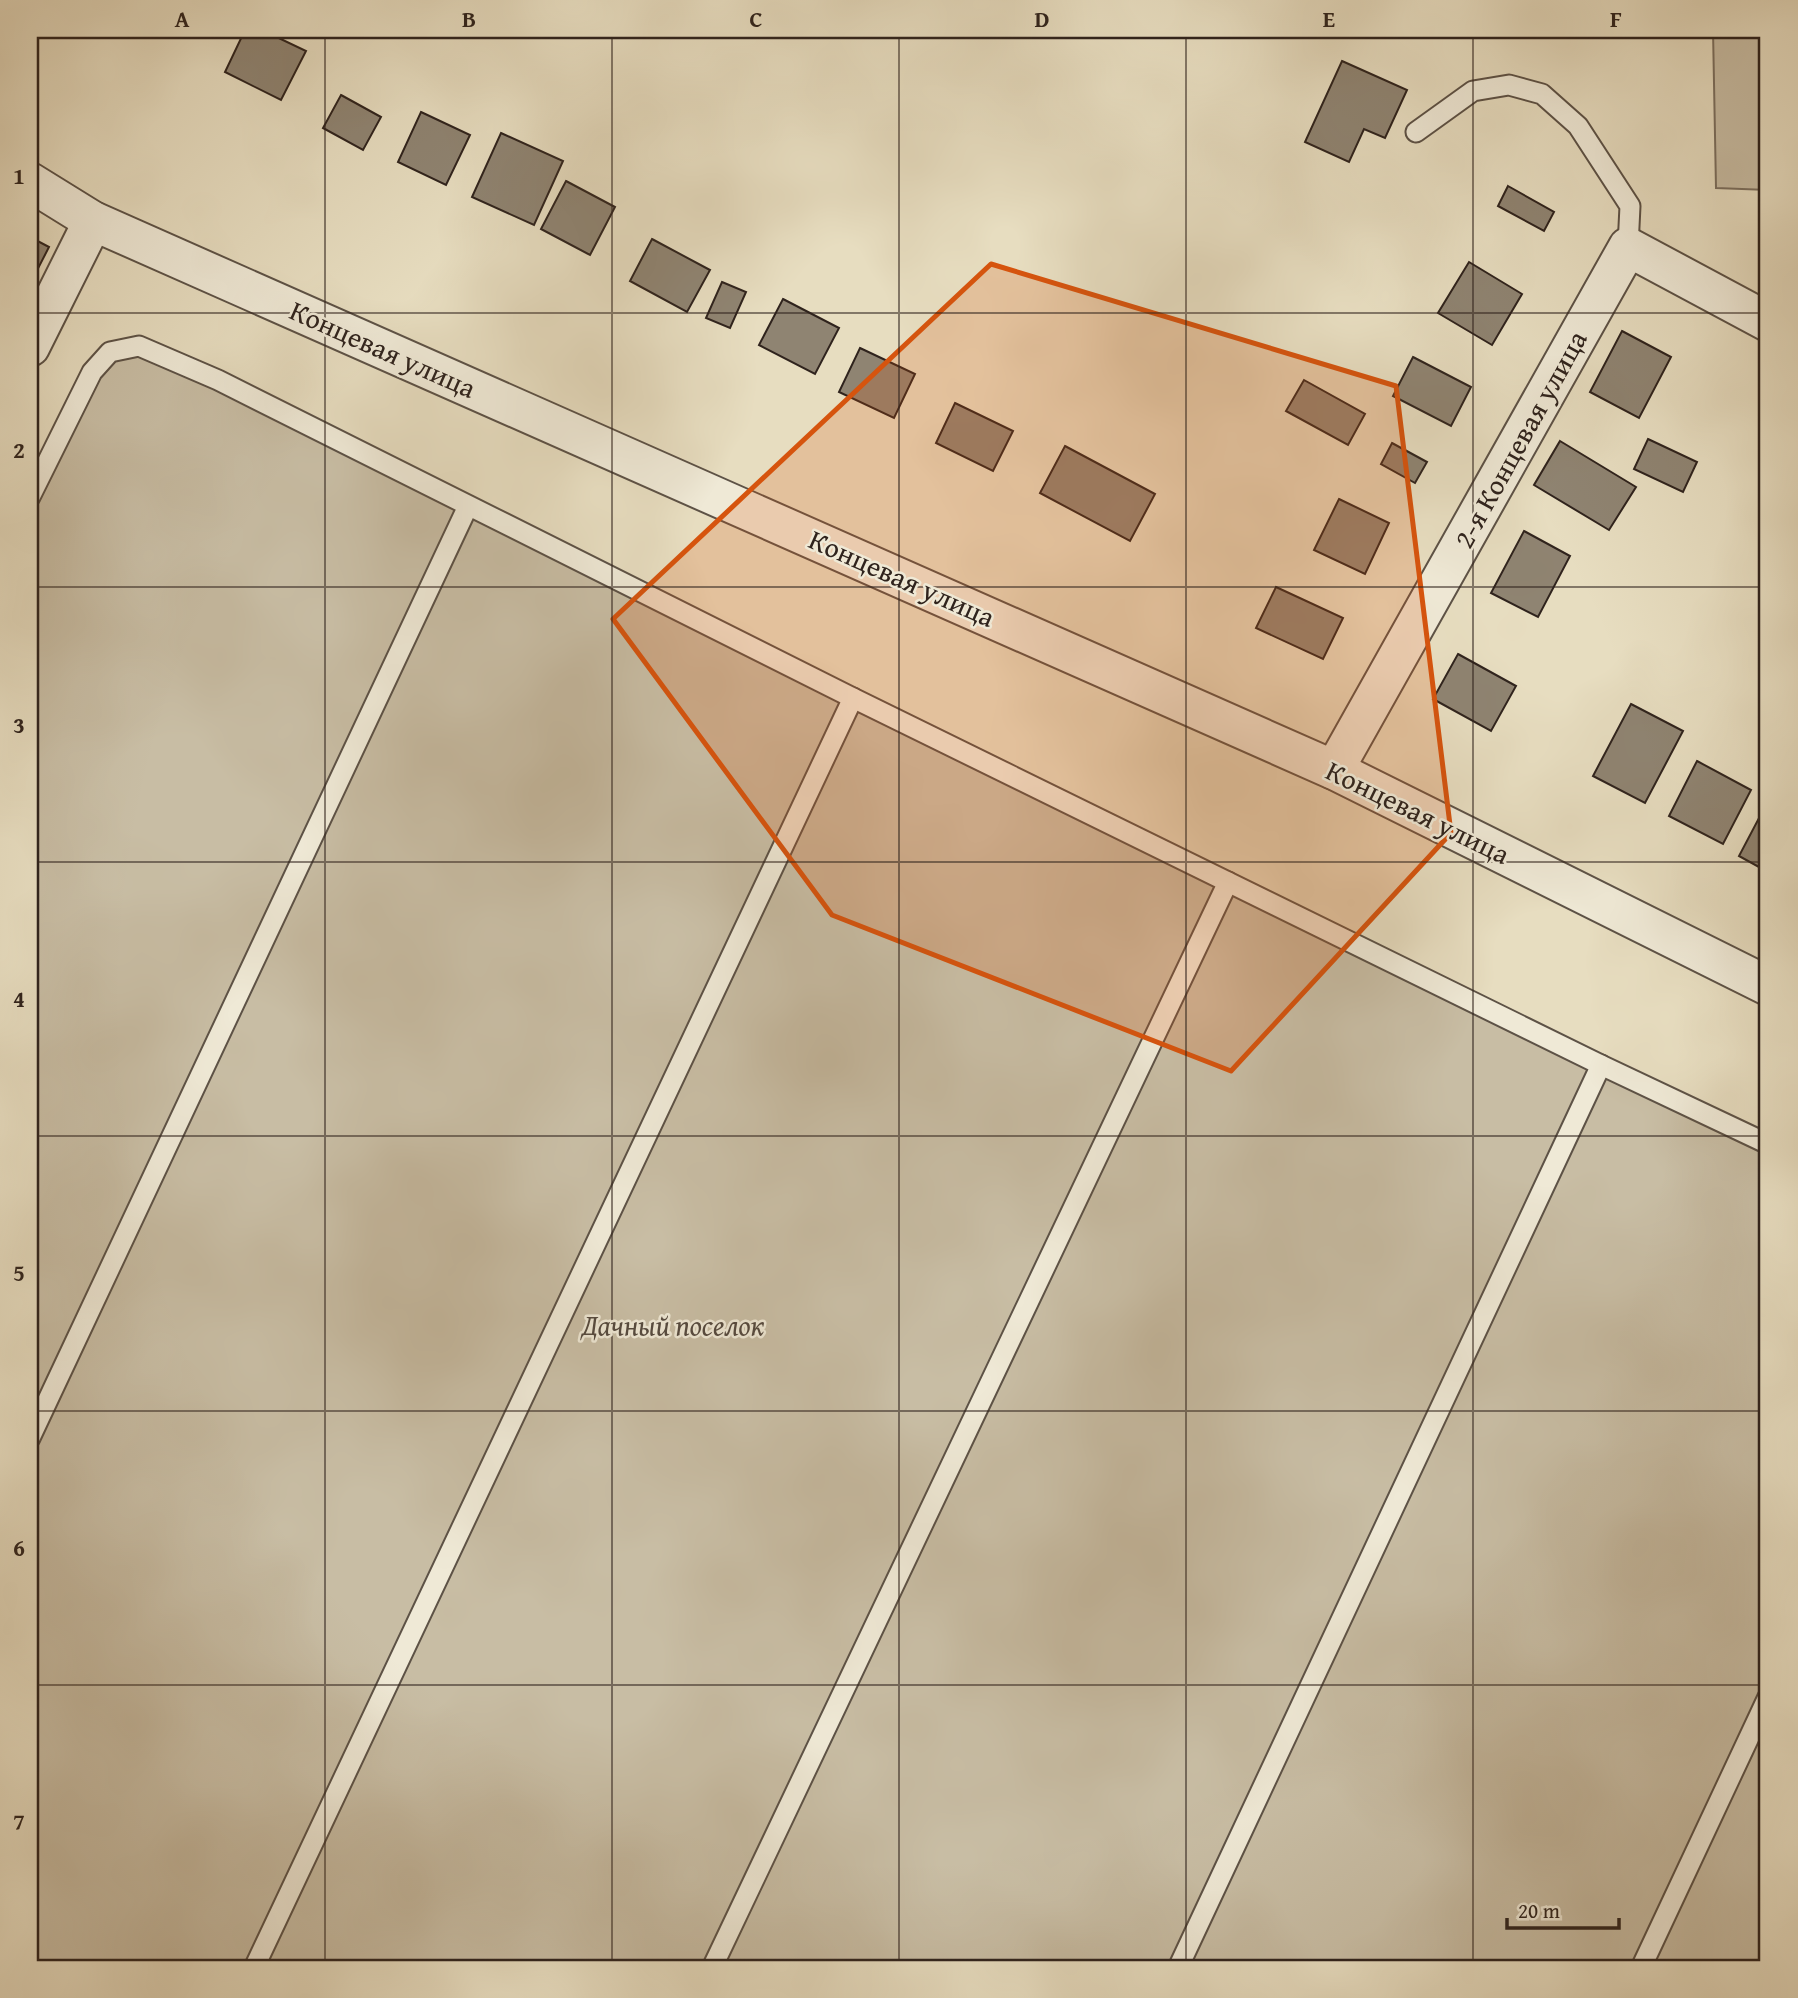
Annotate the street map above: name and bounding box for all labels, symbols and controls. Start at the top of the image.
text: A [175,2,190,35]
text: B [462,2,476,35]
text: C [749,2,763,35]
text: D [1035,2,1050,35]
text: E [1323,2,1335,35]
text: F [1610,2,1622,35]
text: 1 [13,159,25,192]
street label: Концевая улица [284,289,483,408]
street label: 2-я Концевая улица [1443,322,1597,555]
text: 2 [13,433,25,466]
street label: Концевая улица [803,518,1002,637]
text: 3 [13,708,25,741]
street label: Концевая улица [1319,749,1518,874]
text: 4 [13,982,25,1015]
text: 5 [13,1256,25,1289]
park label: Дачный поселок [580,1304,765,1345]
text: 6 [13,1531,25,1564]
text: 7 [13,1805,25,1838]
scale bar [1507,1886,1619,1930]
text: 20 m [1518,1895,1560,1926]

